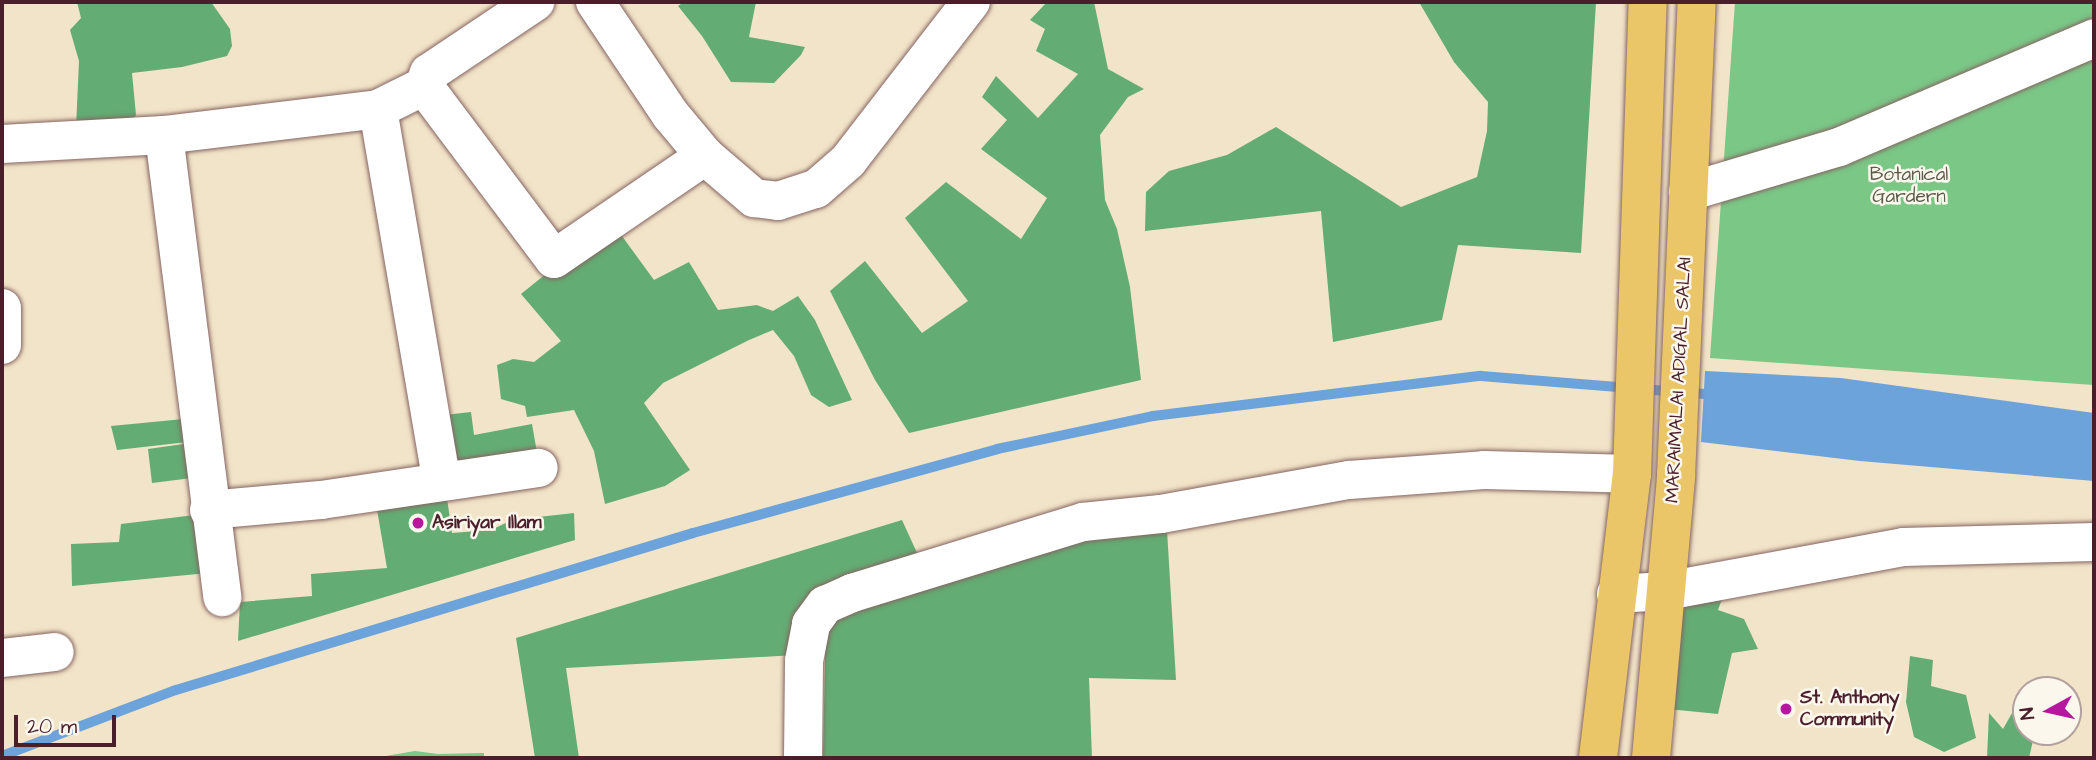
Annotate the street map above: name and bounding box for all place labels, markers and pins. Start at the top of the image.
place label: Asiriyar Illam [432,512,541,534]
marker: Asiriyar Illam [410,515,426,531]
place label: St. Anthony Community [1800,687,1900,731]
marker: St. Anthony Community [1778,701,1794,717]

